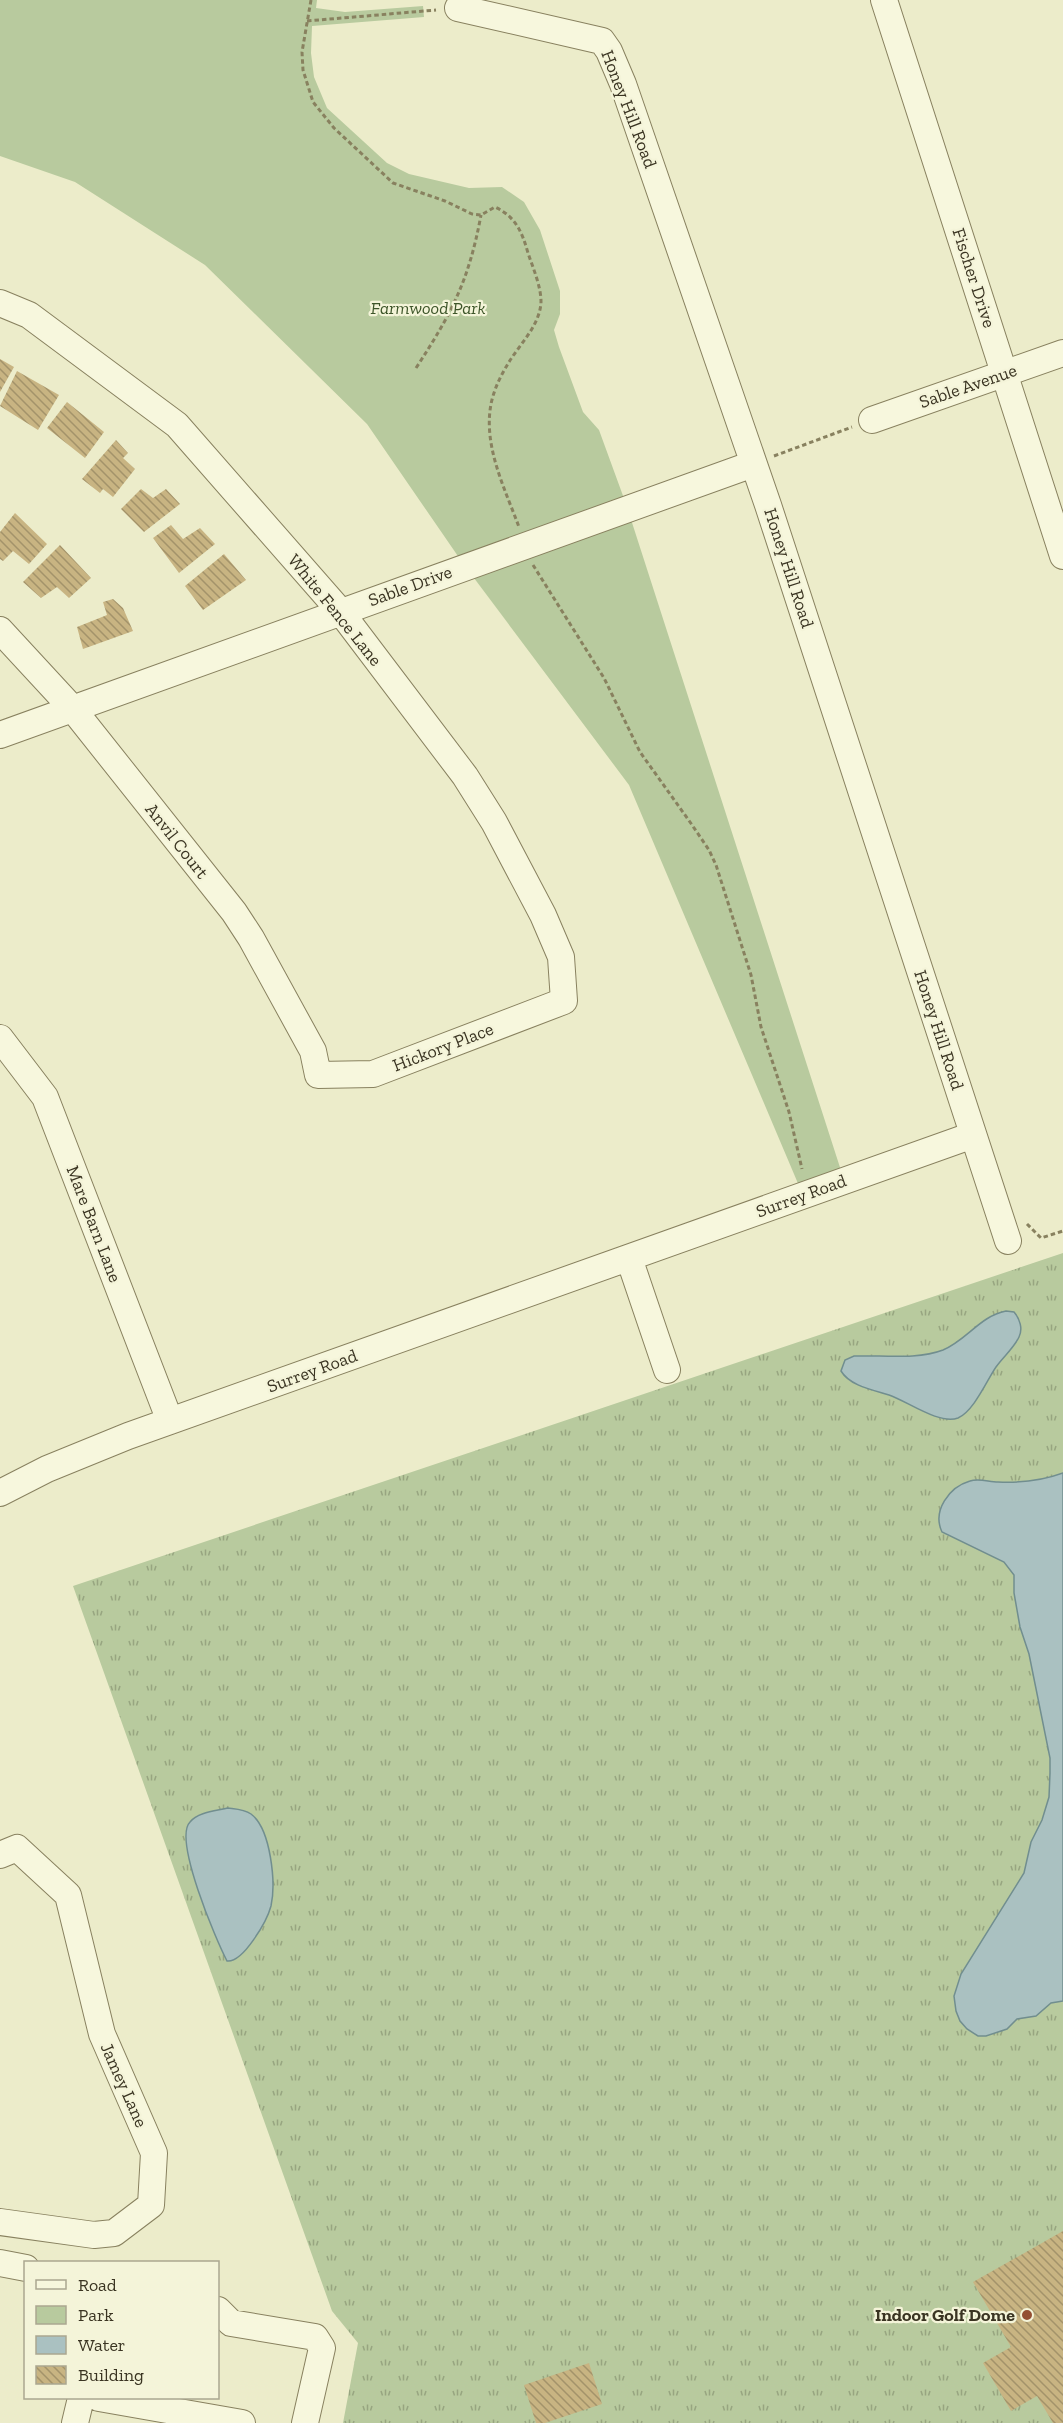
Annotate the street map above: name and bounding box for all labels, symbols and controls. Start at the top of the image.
street label: Honey Hill Road [596,47,662,171]
street label: Fischer Drive [948,225,1000,331]
park label: Farmwood Park [370,297,486,319]
street label: Sable Avenue [916,359,1020,413]
street label: Honey Hill Road [759,505,819,631]
street label: White Fence Lane [283,550,387,670]
street label: Sable Drive [365,561,455,611]
street label: Anvil Court [141,799,214,883]
street label: Honey Hill Road [909,967,969,1093]
street label: Hickory Place [389,1018,497,1076]
street label: Mare Barn Lane [62,1162,126,1286]
street label: Surrey Road [753,1169,849,1222]
street label: Surrey Road [264,1344,360,1397]
street label: Jamey Lane [96,2039,152,2131]
legend [24,2261,219,2399]
text: Road [78,2274,117,2296]
text: Park [78,2304,114,2326]
place label: Indoor Golf Dome [875,2304,1015,2326]
marker: Indoor Golf Dome [1020,2308,1034,2322]
text: Water [78,2334,125,2356]
text: Building [78,2364,144,2386]

